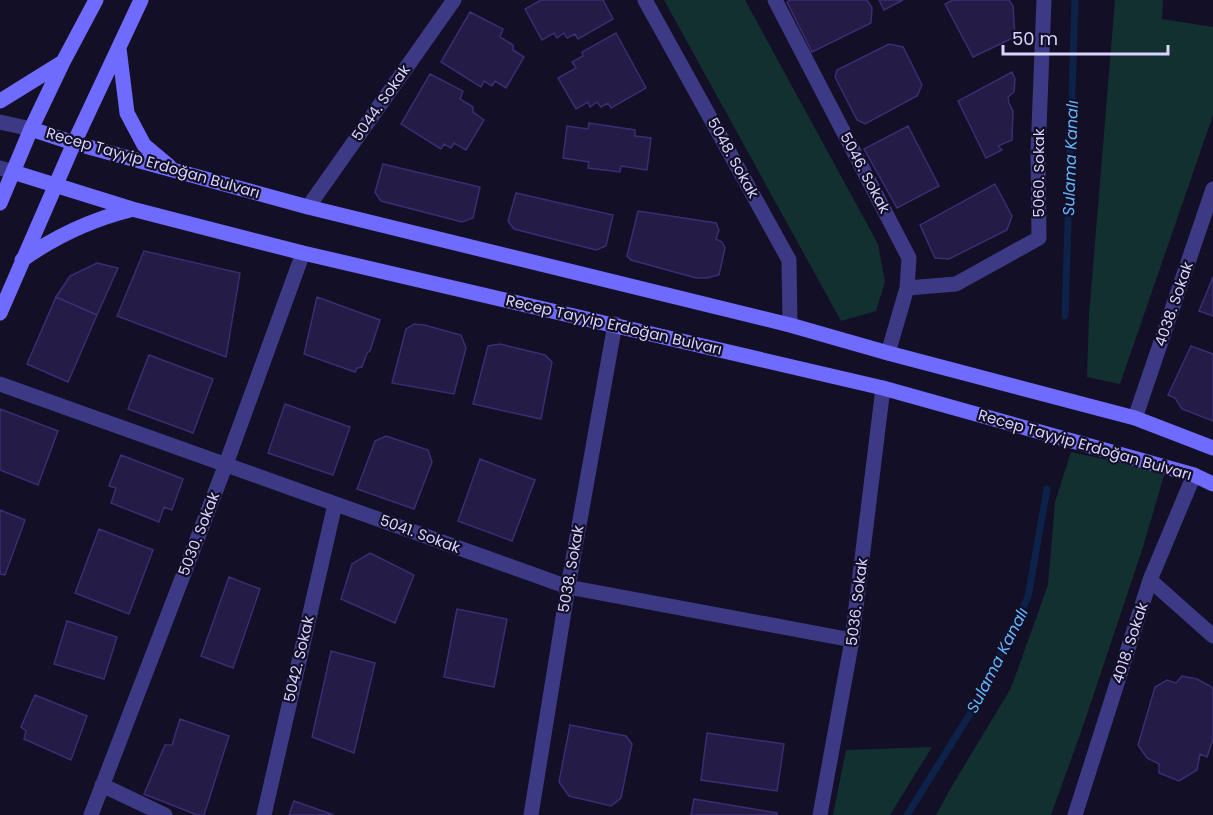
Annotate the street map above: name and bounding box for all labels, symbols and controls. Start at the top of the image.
scale bar [1003,18,1168,56]
text: 50 m [1012,26,1058,51]
street label: 5044. Sokak [347,60,415,145]
water label: Sulama Kanalı [1057,100,1084,216]
street label: 5048. Sokak [703,114,764,202]
street label: Recep Tayyip Erdoğan Bulvarı [44,122,262,203]
street label: 5060. Sokak [1028,128,1049,217]
street label: 5046. Sokak [835,129,896,217]
street label: 4038. Sokak [1149,258,1198,349]
street label: Recep Tayyip Erdoğan Bulvarı [504,289,724,360]
street label: Recep Tayyip Erdoğan Bulvarı [976,404,1194,485]
street label: 5030. Sokak [173,489,224,579]
street label: 5041. Sokak [377,509,464,558]
street label: 5038. Sokak [553,523,589,614]
street label: 5036. Sokak [841,557,872,647]
street label: 4018. Sokak [1107,599,1153,686]
water label: Sulama Kanalı [961,603,1034,717]
street label: 5042. Sokak [278,613,319,704]

